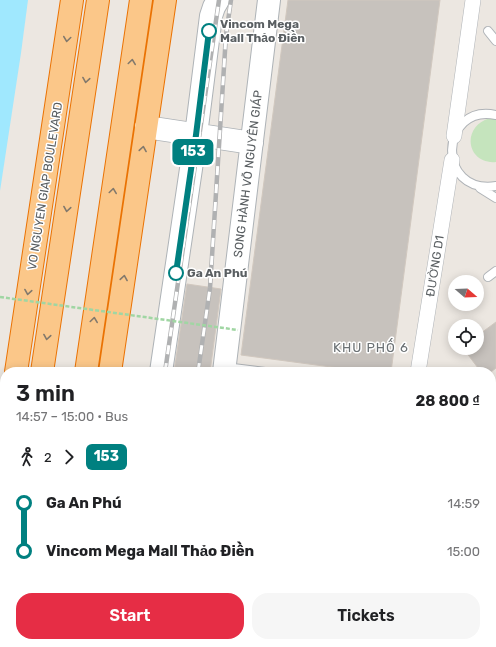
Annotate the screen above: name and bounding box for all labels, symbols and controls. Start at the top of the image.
place label: Vincom Mega Mall Thảo Điền [220,17,305,45]
marker: Vincom Mega Mall Thảo Điền [201,23,217,39]
one-way arrow [63,36,72,42]
one-way arrow [127,59,136,65]
one-way arrow [82,77,91,83]
street label: SONG HÀNH VÕ NGUYÊN GIÁP [231,89,265,258]
street label: VO NGUYEN GIAP BOULEVARD [25,101,65,271]
line badge: 153 [170,139,216,165]
text: 153 [180,143,206,160]
one-way arrow [138,146,147,153]
one-way arrow [108,188,117,194]
one-way arrow [63,206,72,212]
street label: ĐƯỜNG D1 [422,234,447,298]
marker: Ga An Phú [168,265,184,281]
place label: Ga An Phú [187,266,247,280]
one-way arrow [119,275,128,281]
north arrow [448,275,484,311]
map controls [448,275,484,355]
one-way arrow [24,289,33,295]
one-way arrow [89,316,98,323]
button: locate [448,319,484,355]
one-way arrow [44,334,52,340]
district label: KHU PHỐ 6 [333,338,409,355]
text: 3 min [16,380,75,407]
text: 28 800 ₫ [415,392,480,410]
text: 14:57 – 15:00 · Bus [16,409,128,424]
icon: walk [16,446,38,468]
icon: forward [58,446,80,468]
text: 153 [94,448,119,465]
text: 2 [44,450,52,465]
text: Ga An Phú [46,494,122,512]
text: 14:59 [448,496,480,511]
text: Vincom Mega Mall Thảo Điền [46,542,254,560]
text: 15:00 [447,544,480,559]
button: Start [16,593,244,639]
button: Tickets [252,593,480,639]

